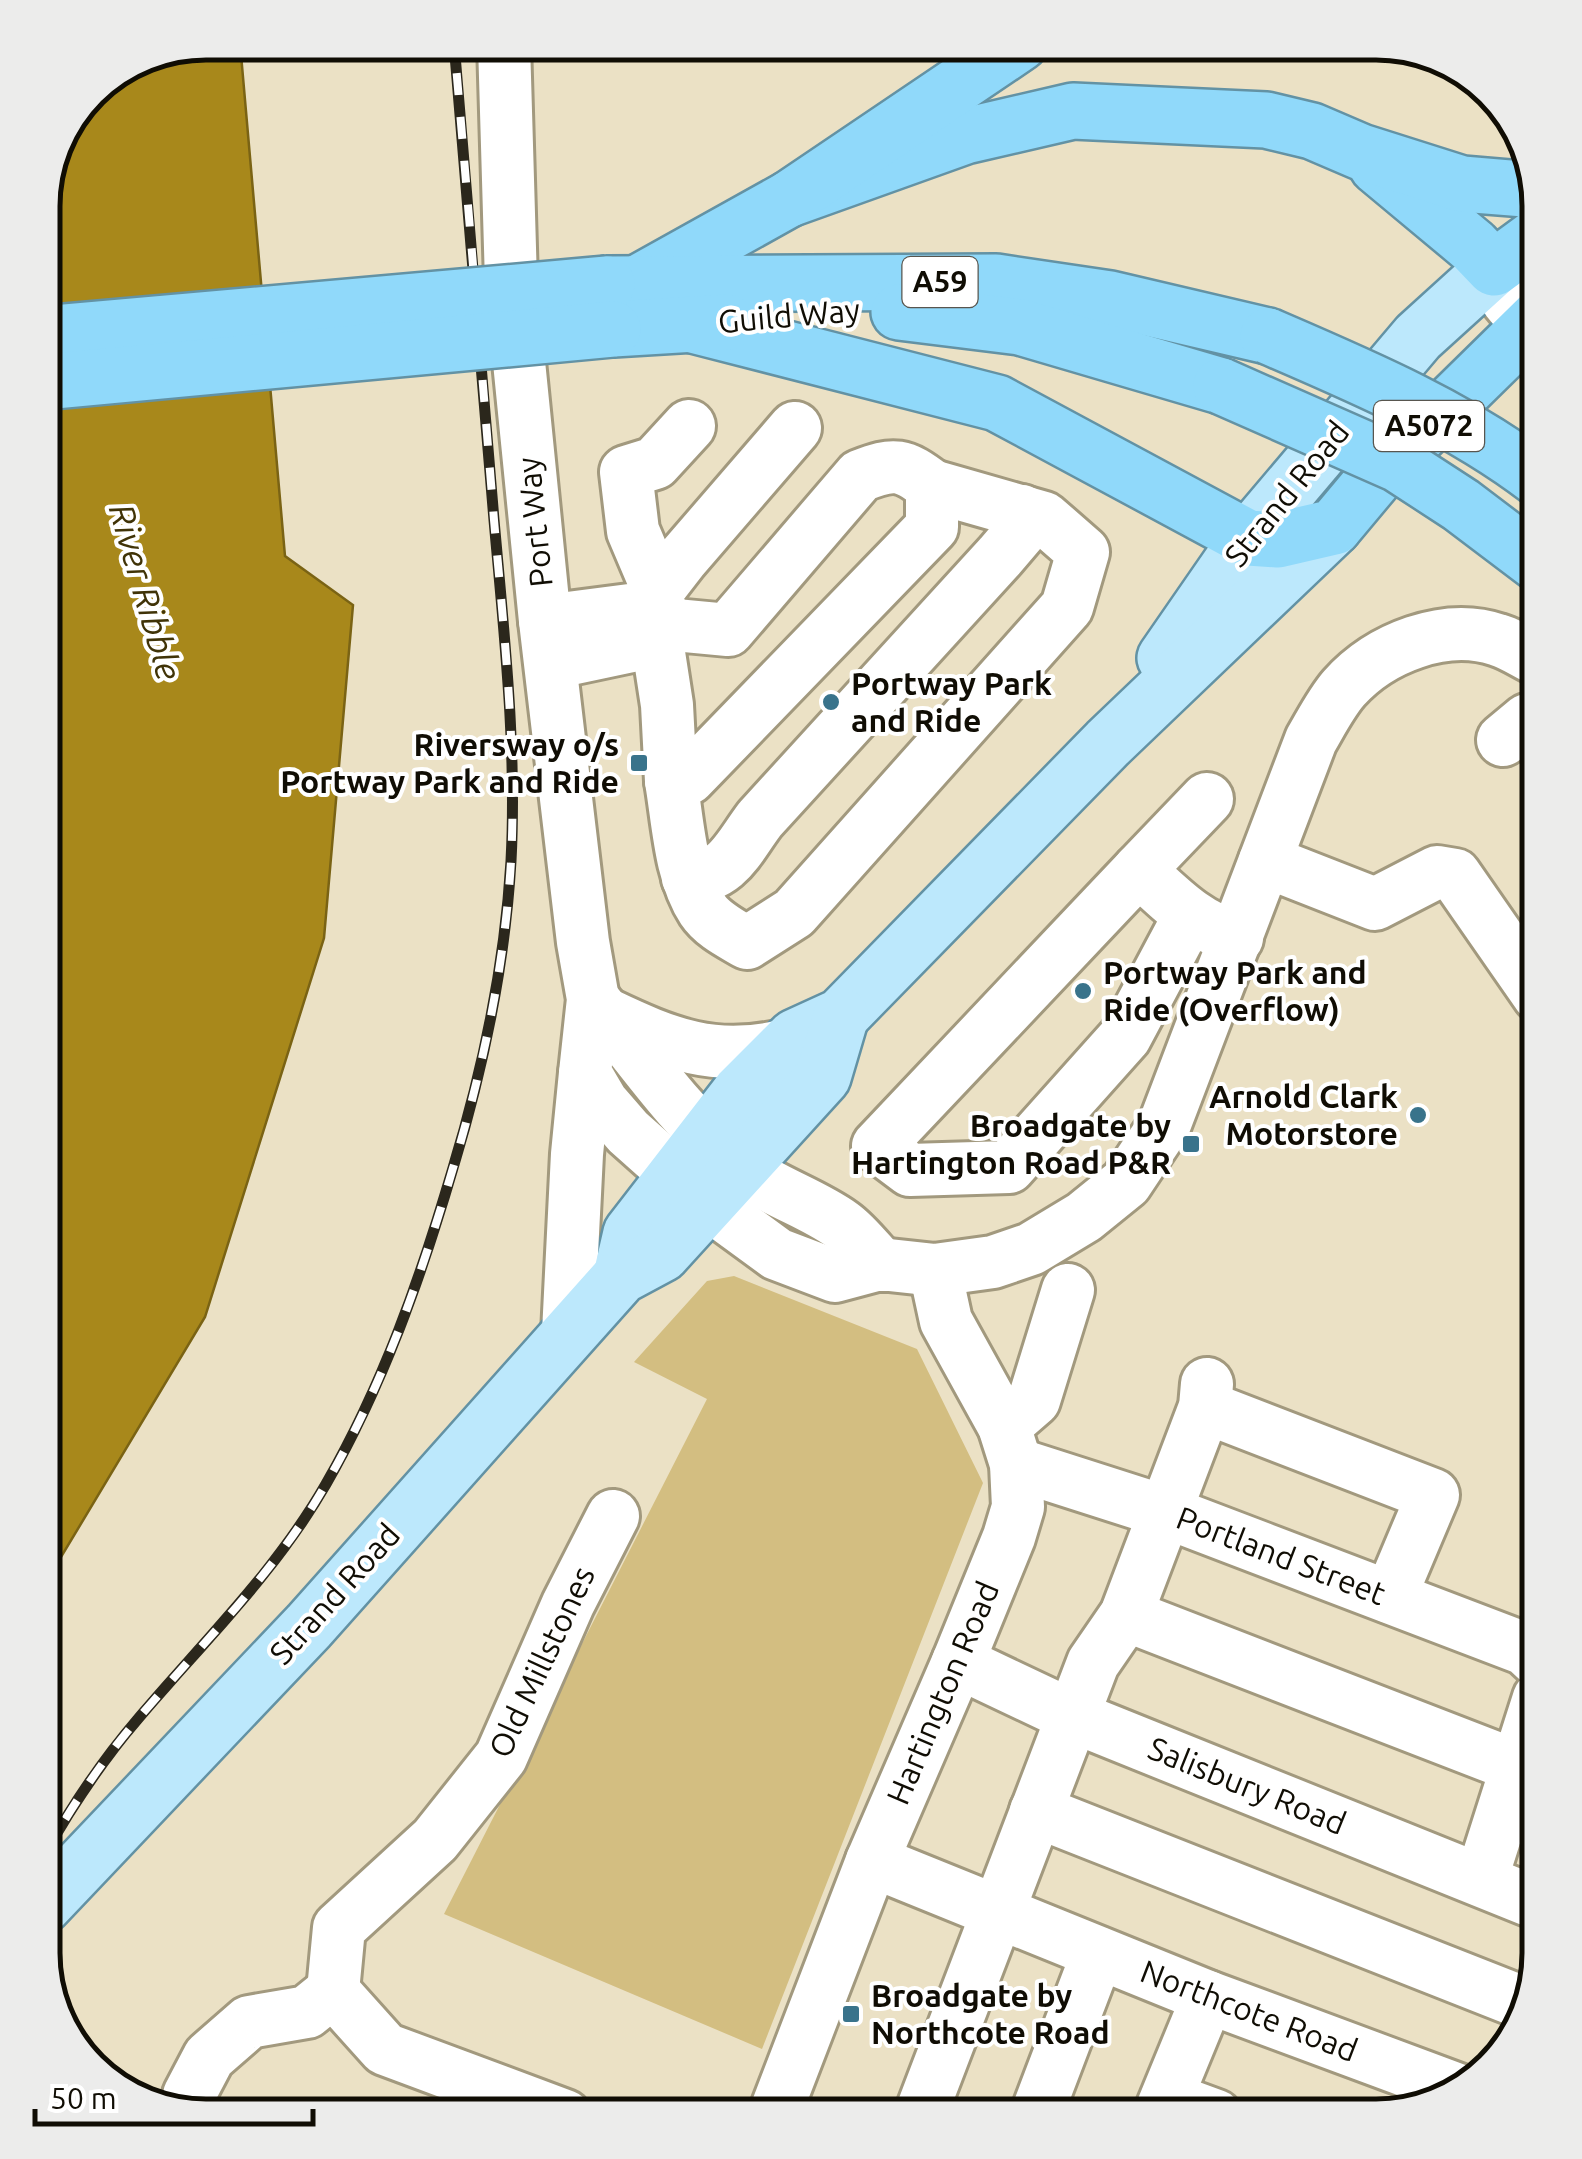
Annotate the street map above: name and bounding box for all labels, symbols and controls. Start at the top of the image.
road number: A59 [902,257,978,307]
street label: Guild Way [716,291,861,339]
road number: A5072 [1374,401,1484,451]
street label: Strand Road [1217,414,1356,573]
street label: Port Way [509,455,559,589]
water label: River Ribble [102,499,190,685]
place label: Portway Park and Ride [851,665,1052,738]
marker: Portway Park and Ride [820,691,842,713]
place label: Riversway o/s Portway Park and Ride [280,726,619,799]
marker: Riversway o/s Portway Park and Ride [628,752,650,774]
place label: Portway Park and Ride (Overflow) [1103,954,1367,1027]
marker: Portway Park and Ride (Overflow) [1072,980,1094,1002]
place label: Arnold Clark Motorstore [1209,1078,1398,1151]
marker: Arnold Clark Motorstore [1407,1104,1429,1126]
place label: Broadgate by Hartington Road P&R [851,1107,1171,1180]
marker: Broadgate by Hartington Road P&R [1180,1133,1202,1155]
street label: Portland Street [1172,1499,1391,1612]
street label: Strand Road [262,1516,407,1671]
street label: Old Millstones [481,1560,601,1763]
street label: Hartington Road [879,1576,1005,1809]
street label: Salisbury Road [1143,1729,1351,1841]
street label: Northcote Road [1136,1952,1363,2068]
place label: Broadgate by Northcote Road [871,1977,1110,2050]
marker: Broadgate by Northcote Road [840,2003,862,2025]
scale bar [35,2064,312,2126]
text: 50 m [50,2081,117,2115]

